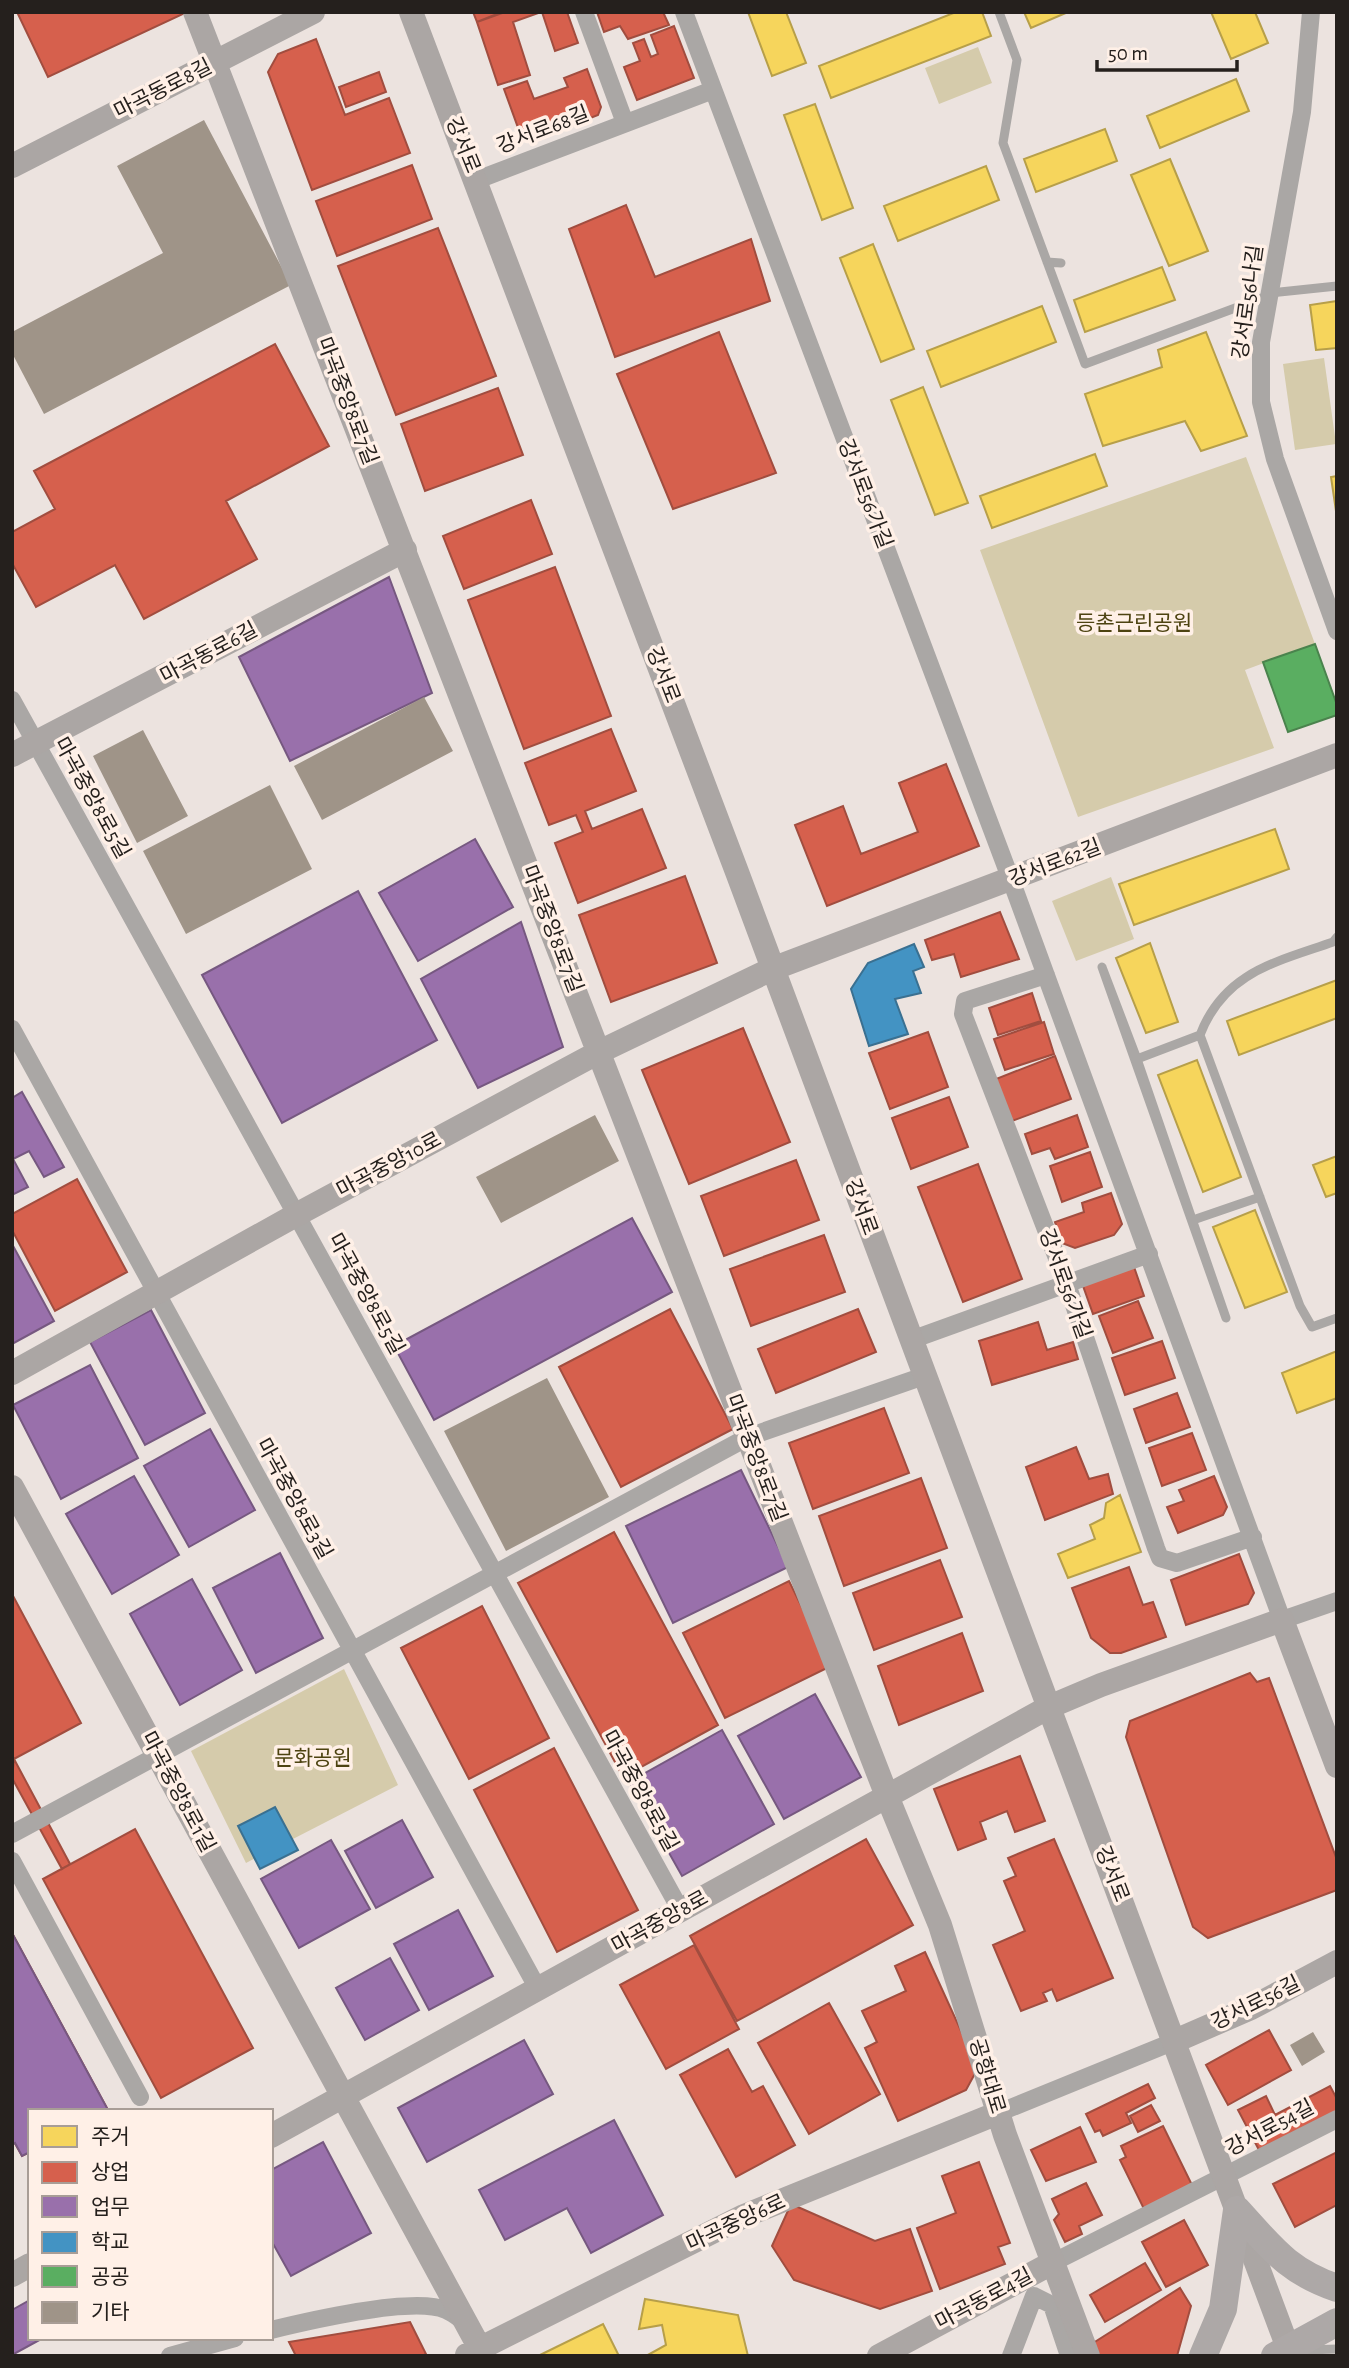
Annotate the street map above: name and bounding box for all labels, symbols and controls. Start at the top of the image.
scale bar [1097,28,1237,72]
text: 50 m [1108,43,1148,64]
street label: 마곡동로8길 [110,55,215,123]
street label: 강서로68길 [494,102,592,157]
street label: 강서로 [442,114,485,176]
street label: 강서로56나길 [1229,243,1266,361]
street label: 마곡중앙8로7길 [313,334,382,468]
street label: 강서로56가길 [835,436,896,552]
park label: 등촌근린공원 [1076,612,1192,634]
street label: 마곡동로6길 [157,618,261,687]
street label: 강서로 [643,644,684,706]
street label: 마곡중앙8로5길 [50,734,135,862]
street label: 강서로62길 [1006,835,1104,890]
street label: 마곡중앙8로7길 [518,862,587,996]
street label: 마곡중앙10로 [333,1128,445,1201]
street label: 강서로 [841,1176,882,1238]
street label: 강서로56가길 [1035,1226,1096,1342]
street label: 마곡중앙8로5길 [324,1230,409,1358]
street label: 마곡중앙8로7길 [722,1391,791,1525]
street label: 마곡중앙8로3길 [252,1435,337,1563]
street label: 마곡중앙8로5길 [598,1727,683,1855]
street label: 마곡중앙8로1길 [137,1728,219,1856]
park label: 문화공원 [274,1747,352,1769]
street label: 강서로 [1092,1843,1133,1905]
street label: 마곡중앙8로 [608,1886,712,1957]
street label: 강서로56길 [1208,1972,1304,2033]
street label: 공항대로 [966,2036,1009,2116]
street label: 강서로54길 [1222,2095,1317,2160]
legend [28,2109,273,2340]
text: 주거 [91,2126,130,2148]
text: 상업 [91,2161,130,2183]
street label: 마곡중앙6로 [683,2190,789,2255]
text: 업무 [91,2196,130,2218]
text: 학교 [91,2231,130,2253]
street label: 마곡동로4길 [931,2264,1036,2333]
text: 공공 [91,2267,130,2288]
text: 기타 [91,2301,130,2323]

